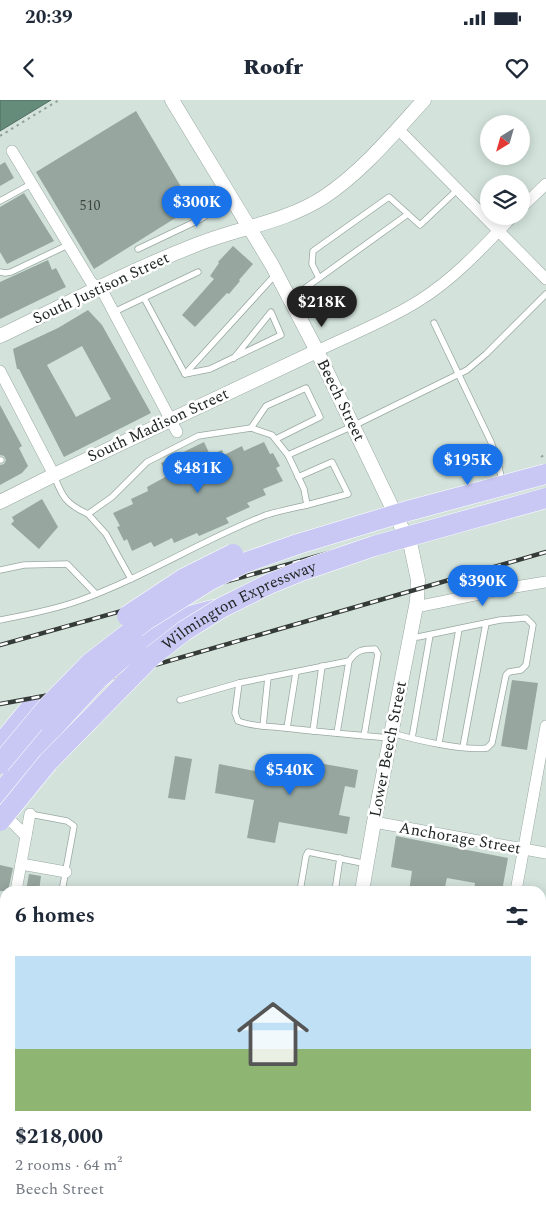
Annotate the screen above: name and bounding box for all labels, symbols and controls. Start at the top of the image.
text: 20:39 [25,3,73,32]
text: Roofr [243,51,303,84]
icon: back [15,54,43,82]
icon: heart [503,54,531,82]
north arrow [480,115,530,165]
map controls [480,115,530,225]
button: layers [480,175,530,225]
pin: $300K [162,186,232,228]
text: $300K [173,190,221,214]
house number: 510 [80,195,101,216]
street label: South Justison Street [29,246,174,330]
pin: $218K [287,286,357,328]
text: $218K [298,290,346,314]
street label: Beech Street [311,355,371,446]
street label: South Madison Street [83,382,233,468]
pin: $195K [433,444,503,486]
text: $195K [444,448,492,472]
pin: $481K [163,452,233,494]
text: $481K [174,456,222,480]
street label: Wilmington Expressway [157,554,321,656]
pin: $390K [448,564,518,607]
text: $390K [459,569,507,593]
street label: Lower Beech Street [363,679,413,819]
pin: $540K [255,754,325,796]
text: $540K [266,758,314,782]
street label: Anchorage Street [397,815,523,861]
text: 6 homes [15,900,95,932]
icon: filters [503,902,531,930]
icon: home [228,989,318,1079]
text: $218,000 [15,1121,103,1153]
text: 2 rooms · 64 m² [15,1153,122,1177]
text: Beech Street [15,1177,104,1201]

